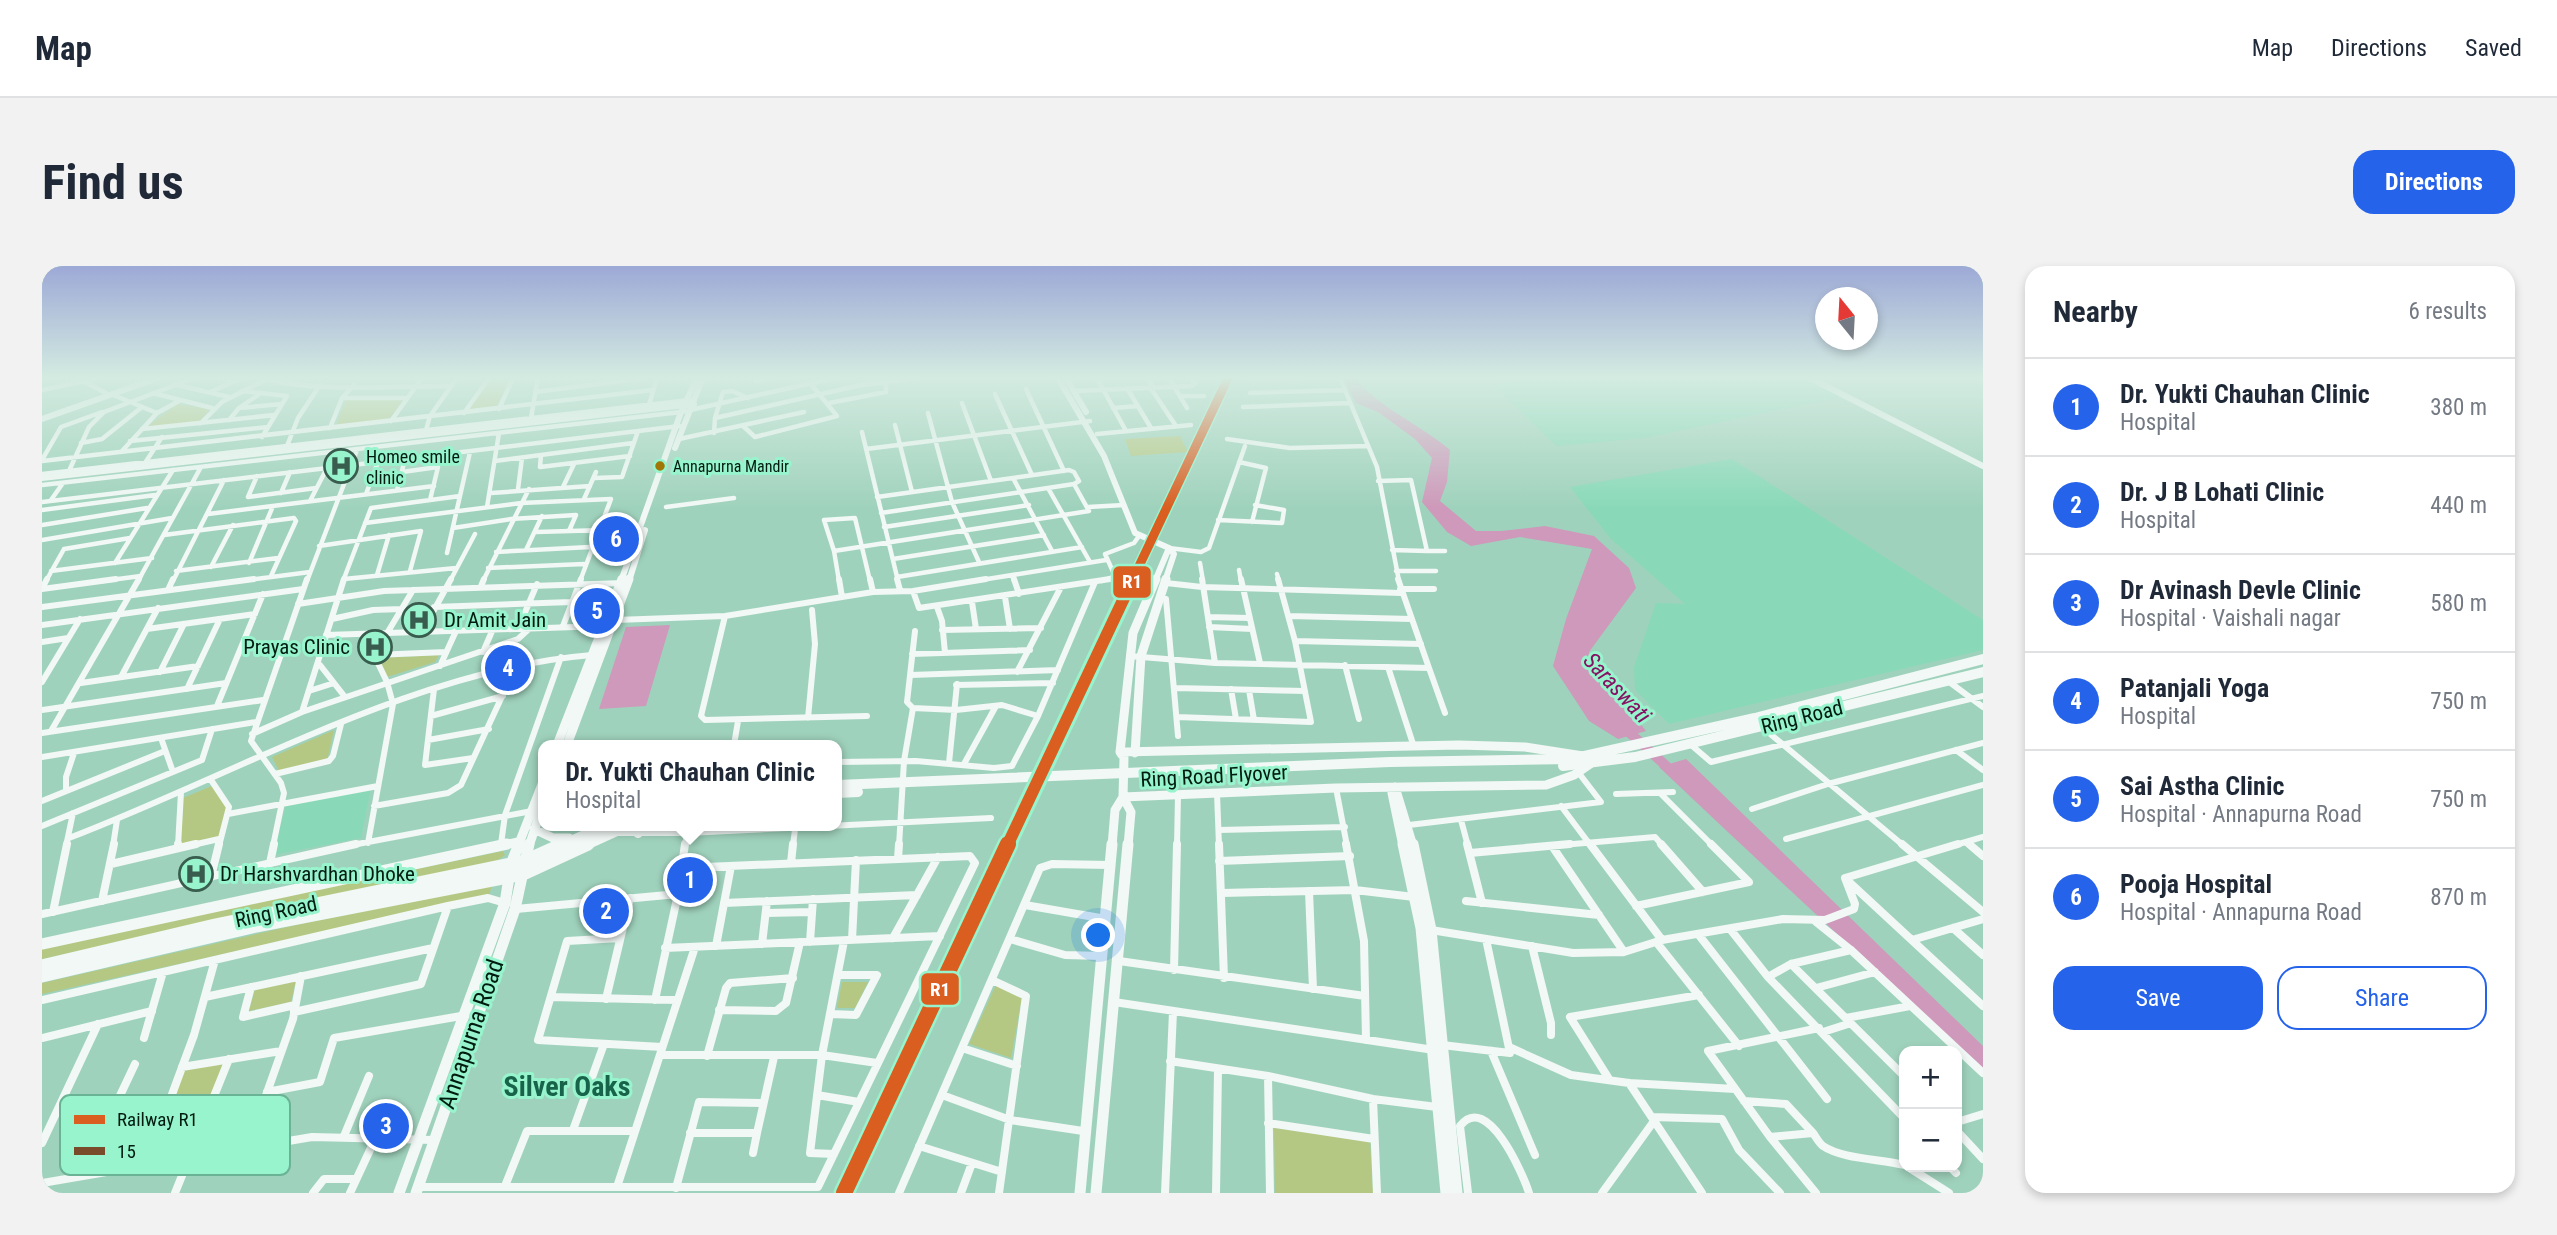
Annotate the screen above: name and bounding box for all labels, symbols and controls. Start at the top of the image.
text: Map [35,29,92,68]
text: Map [2252,34,2293,62]
text: Directions [2331,34,2427,62]
text: Saved [2465,34,2522,62]
button: Directions [2353,150,2515,214]
text: Find us [42,154,184,211]
north arrow [1815,287,1878,350]
text: Nearby [2053,294,2138,329]
text: 6 results [2409,298,2487,325]
text: Dr. Yukti Chauhan Clinic [2120,379,2370,409]
text: 1 [2070,394,2082,421]
text: 380 m [2430,394,2487,421]
text: Hospital [2120,409,2196,436]
place label: Homeo smile clinic [366,446,460,488]
hospital icon: Homeo smile clinic [322,447,360,485]
place label: Annapurna Mandir [673,457,789,476]
marker: Annapurna Mandir [653,459,667,473]
text: Dr. J B Lohati Clinic [2120,477,2324,507]
text: 2 [2070,492,2082,519]
text: 440 m [2430,492,2487,519]
text: Hospital [2120,507,2196,534]
pin: 6 [593,513,639,565]
line badge: R1 [1112,565,1152,599]
text: R1 [1122,570,1142,593]
text: Dr Avinash Devle Clinic [2120,575,2361,605]
pin: 5 [574,585,620,637]
text: 3 [2070,590,2082,617]
text: 580 m [2430,590,2487,617]
hospital icon: Dr Amit Jain [400,601,438,639]
text: Hospital · Vaishali nagar [2120,605,2341,632]
place label: Dr Amit Jain [444,608,546,632]
hospital icon: Prayas Clinic [356,628,394,666]
place label: Prayas Clinic [243,635,350,659]
pin: 4 [485,642,531,694]
water label: Saraswati [1578,647,1657,729]
text: Patanjali Yoga [2120,673,2269,703]
text: 4 [2070,688,2082,715]
text: 750 m [2430,688,2487,715]
street label: Ring Road [1759,695,1845,739]
text: Hospital [2120,703,2196,730]
popup [538,740,842,831]
text: Dr. Yukti Chauhan Clinic [565,757,815,787]
street label: Ring Road Flyover [1140,760,1288,792]
text: Sai Astha Clinic [2120,771,2284,801]
text: 5 [2070,786,2082,813]
text: 750 m [2430,786,2487,813]
text: Hospital [565,787,641,814]
text: Hospital · Annapurna Road [2120,801,2362,828]
pin: 1 [667,854,713,906]
hospital icon: Dr Harshvardhan Dhoke [177,855,215,893]
place label: Dr Harshvardhan Dhoke [220,862,415,886]
text: Pooja Hospital [2120,869,2272,899]
text: 6 [2070,884,2082,911]
text: 870 m [2430,884,2487,911]
pin: 2 [583,885,629,937]
street label: Ring Road [233,892,319,932]
text: Hospital · Annapurna Road [2120,899,2362,926]
your location [1081,918,1115,952]
street label: Annapurna Road [432,956,510,1112]
button: Save [2053,966,2263,1030]
button: Share [2277,966,2487,1030]
line badge: R1 [920,972,960,1006]
text: R1 [930,978,950,1001]
map controls [1899,1046,1962,1172]
button: + [1899,1046,1962,1109]
district label: Silver Oaks [504,1070,630,1103]
legend [60,1095,290,1175]
pin: 3 [363,1100,409,1152]
text: Railway R1 [117,1108,198,1131]
button: − [1899,1109,1962,1172]
text: 15 [117,1140,136,1163]

